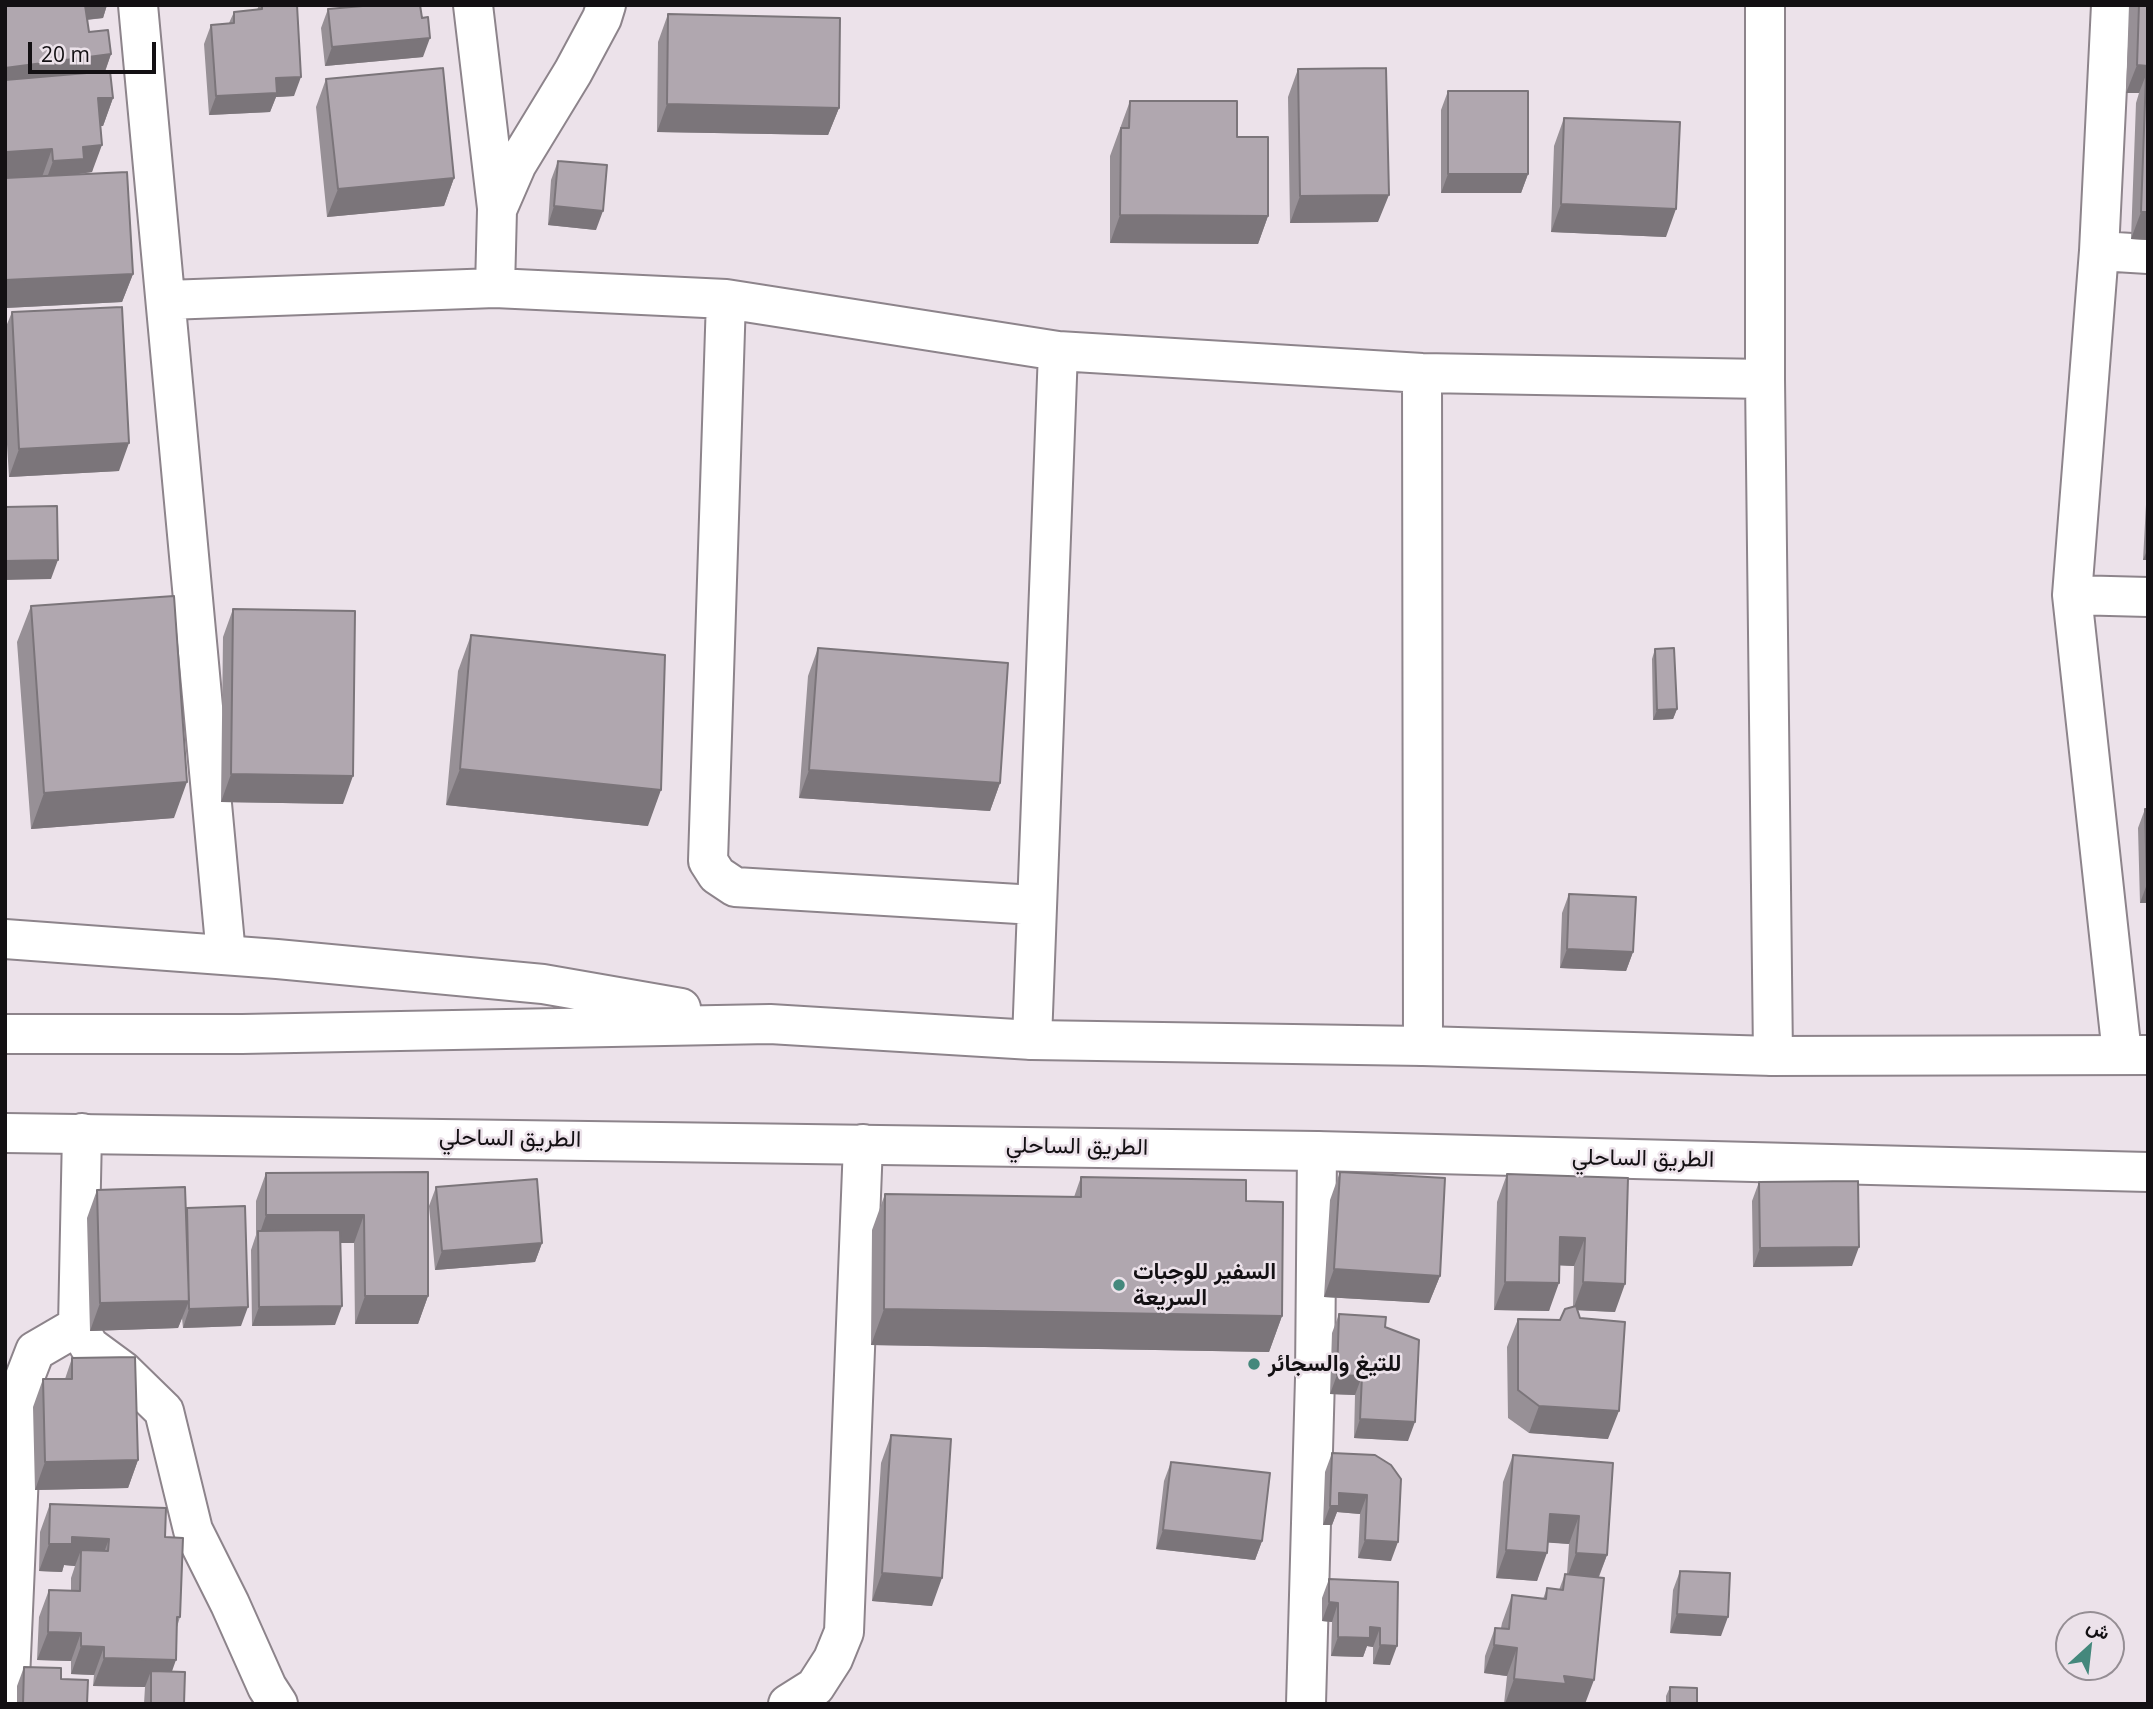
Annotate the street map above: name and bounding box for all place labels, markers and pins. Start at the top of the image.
place label: السفير للوجبات السريعة [1133,1258,1276,1312]
marker: السفير للوجبات السريعة [1111,1277,1127,1293]
place label: للتيغ والسجائر [1268,1350,1401,1378]
marker: للتيغ والسجائر [1246,1356,1262,1372]

